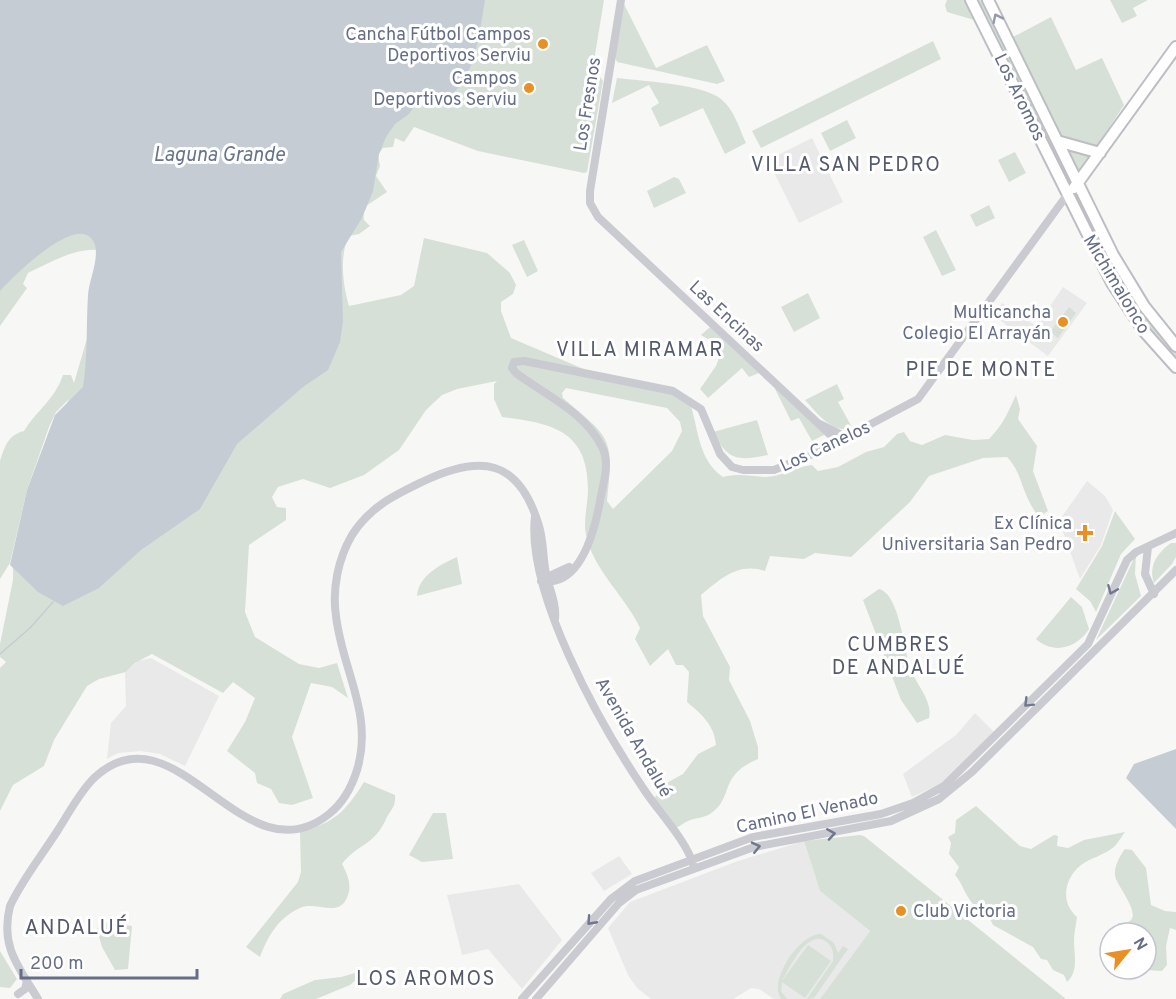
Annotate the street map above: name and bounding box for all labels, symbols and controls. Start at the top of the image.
one-way arrow [993,14,1005,25]
place label: Cancha Fútbol Campos Deportivos Serviu [345,24,531,68]
marker: Cancha Fútbol Campos Deportivos Serviu [536,37,550,51]
street label: Los Aromos [988,50,1050,145]
street label: Los Fresnos [570,56,607,153]
place label: Campos Deportivos Serviu [373,68,517,112]
marker: Campos Deportivos Serviu [522,81,536,95]
water label: Laguna Grande [153,143,285,169]
district label: VILLA SAN PEDRO [751,153,941,179]
street label: Michimalonco [1077,231,1154,339]
street label: Las Encinas [683,276,769,358]
place label: Multicancha Colegio El Arrayán [902,302,1051,346]
marker: Multicancha Colegio El Arrayán [1056,315,1070,329]
district label: VILLA MIRAMAR [556,338,724,364]
district label: PIE DE MONTE [905,358,1057,384]
street label: Los Canelos [777,416,874,478]
place label: Ex Clínica Universitaria San Pedro [882,513,1072,557]
marker: Ex Clínica Universitaria San Pedro [1076,524,1094,542]
one-way arrow [1108,584,1120,595]
district label: CUMBRES DE ANDALUÉ [832,633,966,682]
street label: Avenida Andalué [589,674,676,802]
one-way arrow [1025,696,1036,707]
street label: Camino El Venado [734,787,881,840]
one-way arrow [826,828,835,840]
one-way arrow [750,841,760,854]
place label: Club Victoria [913,901,1016,924]
marker: Club Victoria [894,904,908,918]
district label: ANDALUÉ [25,914,129,942]
one-way arrow [587,915,598,925]
north arrow [1098,921,1158,981]
text: N [1128,935,1151,954]
scale bar [21,942,196,980]
text: 200 m [30,953,83,976]
district label: LOS AROMOS [356,967,496,993]

